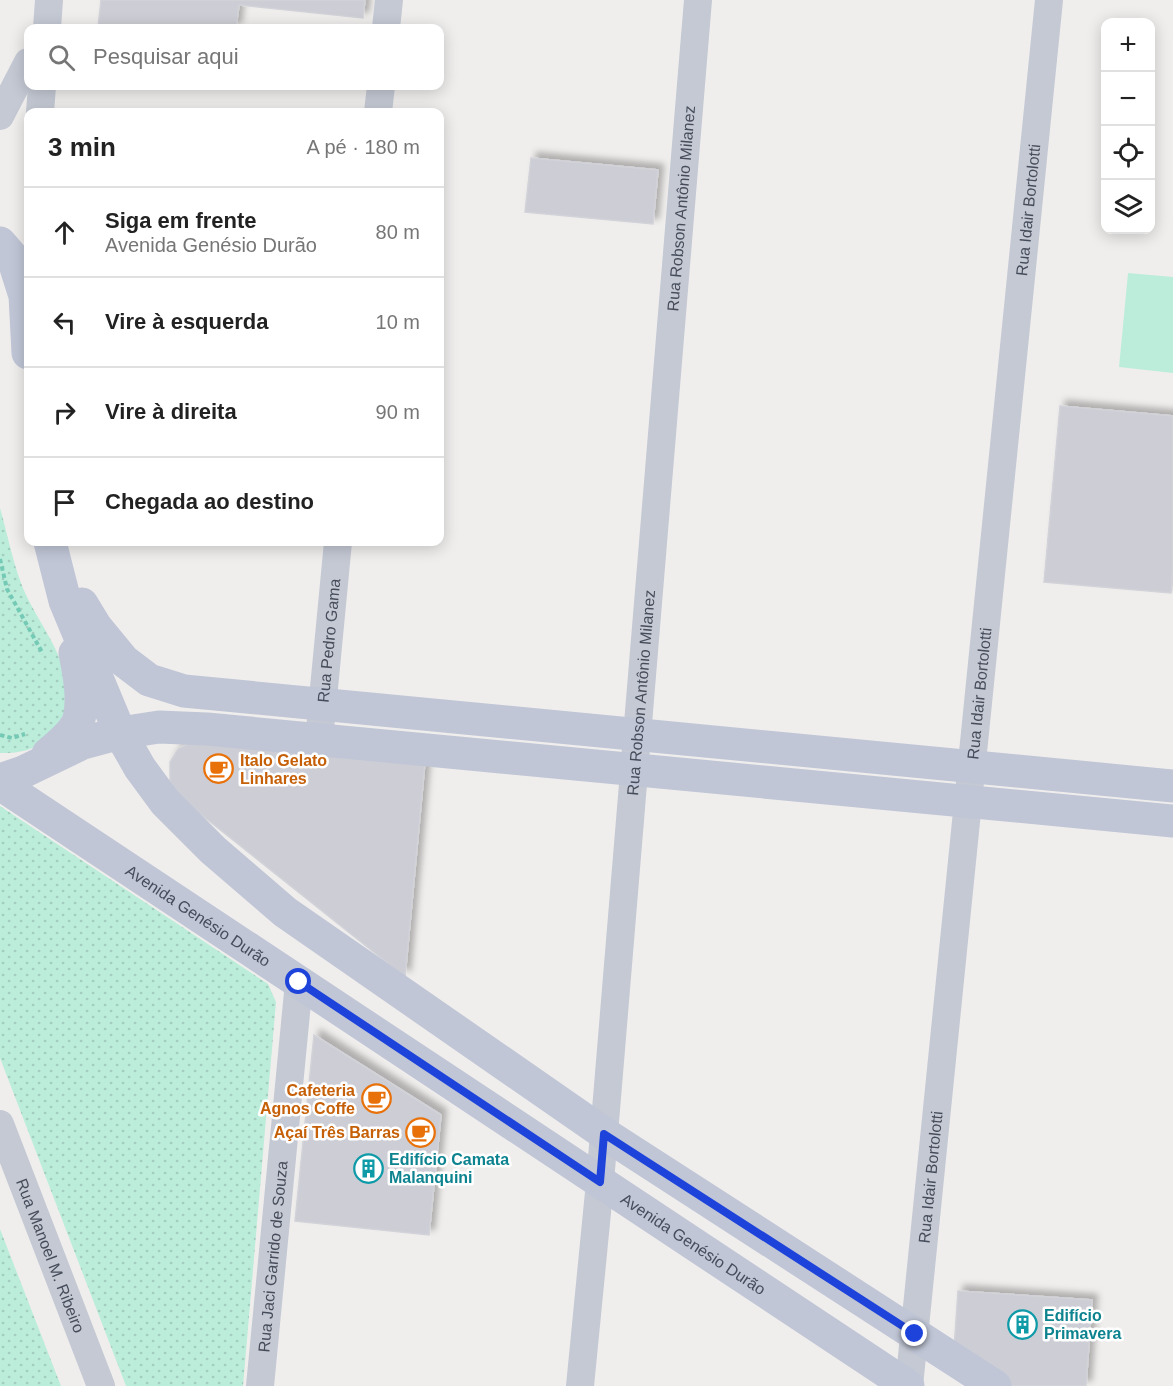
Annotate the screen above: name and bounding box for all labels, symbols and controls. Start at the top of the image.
map controls [1101,18,1155,234]
button: + [1101,18,1155,72]
search box [24,24,444,90]
icon: search [45,41,78,74]
text: Pesquisar aqui [93,44,239,69]
button: − [1101,72,1155,126]
street label: Rua Robson Antônio Milanez [664,105,698,312]
button: locate [1101,126,1155,180]
text: 3 min [48,132,116,162]
text: A pé · 180 m [307,136,420,158]
street label: Rua Idair Bortolotti [1013,143,1043,277]
button: layers [1101,180,1155,234]
text: Siga em frente [105,208,257,233]
icon: ahead [48,216,81,249]
text: 80 m [376,221,420,243]
text: Avenida Genésio Durão [105,234,317,256]
icon: left [48,306,81,339]
text: Vire à esquerda [105,309,268,334]
text: 10 m [376,311,420,333]
icon: right [48,396,81,429]
text: Vire à direita [105,399,237,424]
text: 90 m [376,401,420,423]
icon: arrive [48,486,81,519]
text: Chegada ao destino [105,489,314,514]
street label: Rua Pedro Gama [314,578,343,703]
street label: Rua Robson Antônio Milanez [624,589,658,796]
street label: Rua Idair Bortolotti [964,627,994,760]
place label: Italo Gelato Linhares [240,752,327,787]
cafe icon: Italo Gelato Linhares [203,753,235,785]
street label: Avenida Genésio Durão [123,862,274,970]
route start [285,968,311,994]
place label: Cafeteria Agnos Coffe [260,1082,355,1117]
cafe icon: Cafeteria Agnos Coffe [360,1083,392,1115]
street label: Rua Idair Bortolotti [915,1110,945,1244]
cafe icon: Açaí Três Barras [405,1116,437,1148]
place label: Açaí Três Barras [274,1124,400,1141]
place label: Edifício Camata Malanquini [389,1151,509,1186]
building icon: Edifício Camata Malanquini [352,1152,384,1184]
street label: Rua Jaci Garrido de Souza [255,1160,290,1353]
street label: Rua Manoel M. Ribeiro [13,1176,88,1335]
street label: Avenida Genésio Durão [618,1190,769,1298]
place label: Edifício Primavera [1044,1307,1121,1342]
building icon: Edifício Primavera [1007,1308,1039,1340]
route end [901,1320,927,1346]

